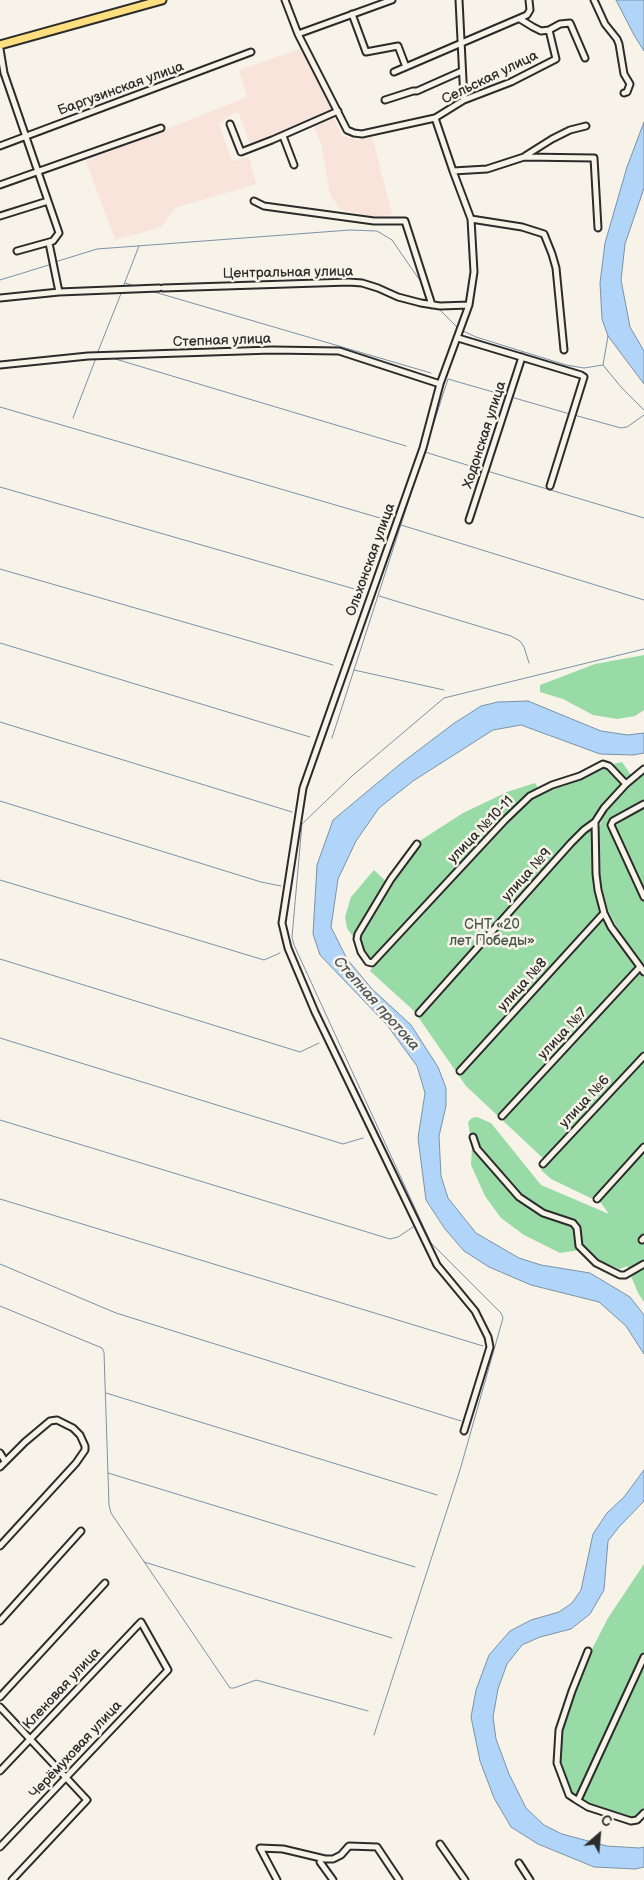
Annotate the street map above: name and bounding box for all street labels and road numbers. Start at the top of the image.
street label: Сельская улица [439,47,541,109]
street label: Баргузинская улица [56,58,186,120]
street label: Центральная улица [223,263,353,283]
street label: Степная улица [173,331,271,351]
street label: Ходонская улица [460,379,510,491]
street label: Ольхонская улица [343,501,399,619]
street label: улица №10-11 [445,793,517,867]
street label: улица №9 [499,845,555,905]
street label: улица №8 [495,955,551,1015]
street label: улица №7 [535,1005,591,1063]
street label: улица №6 [556,1072,614,1132]
street label: Кленовая улица [20,1645,104,1733]
street label: Черёмуховая улица [26,1698,126,1802]

